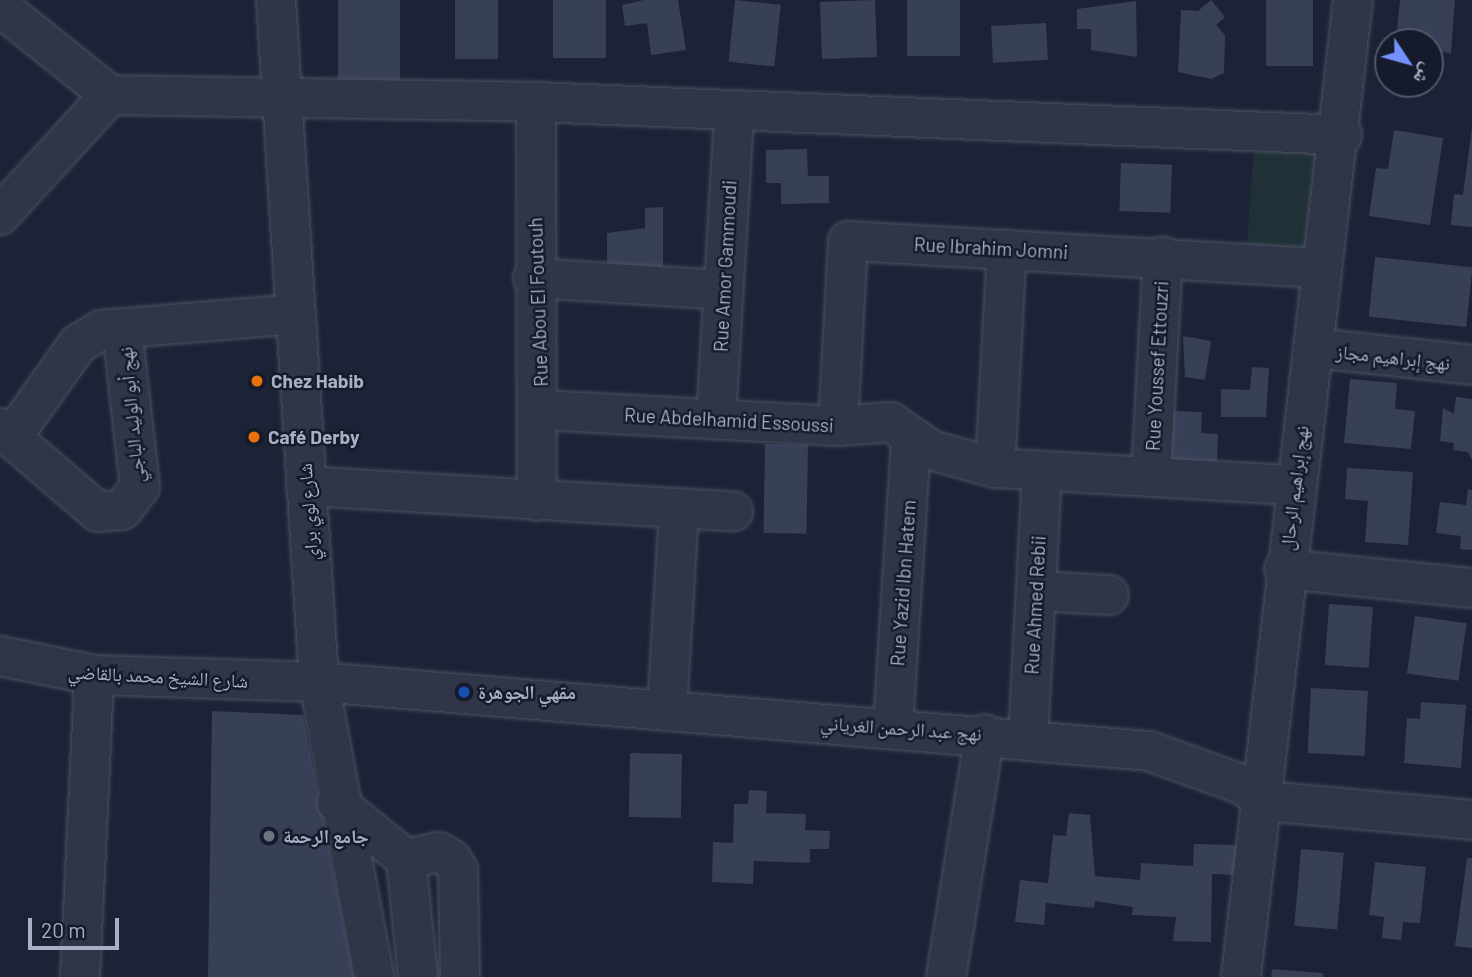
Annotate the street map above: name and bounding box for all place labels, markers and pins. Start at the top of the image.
place label: Chez Habib [271,370,364,392]
marker: Chez Habib [249,373,265,389]
place label: Café Derby [268,426,360,448]
marker: Café Derby [246,429,262,445]
place label: مقهي الجوهرة [478,681,576,703]
marker: مقهي الجوهرة [456,684,472,700]
place label: جامع الرحمة [283,825,369,847]
marker: جامع الرحمة [261,828,277,844]

